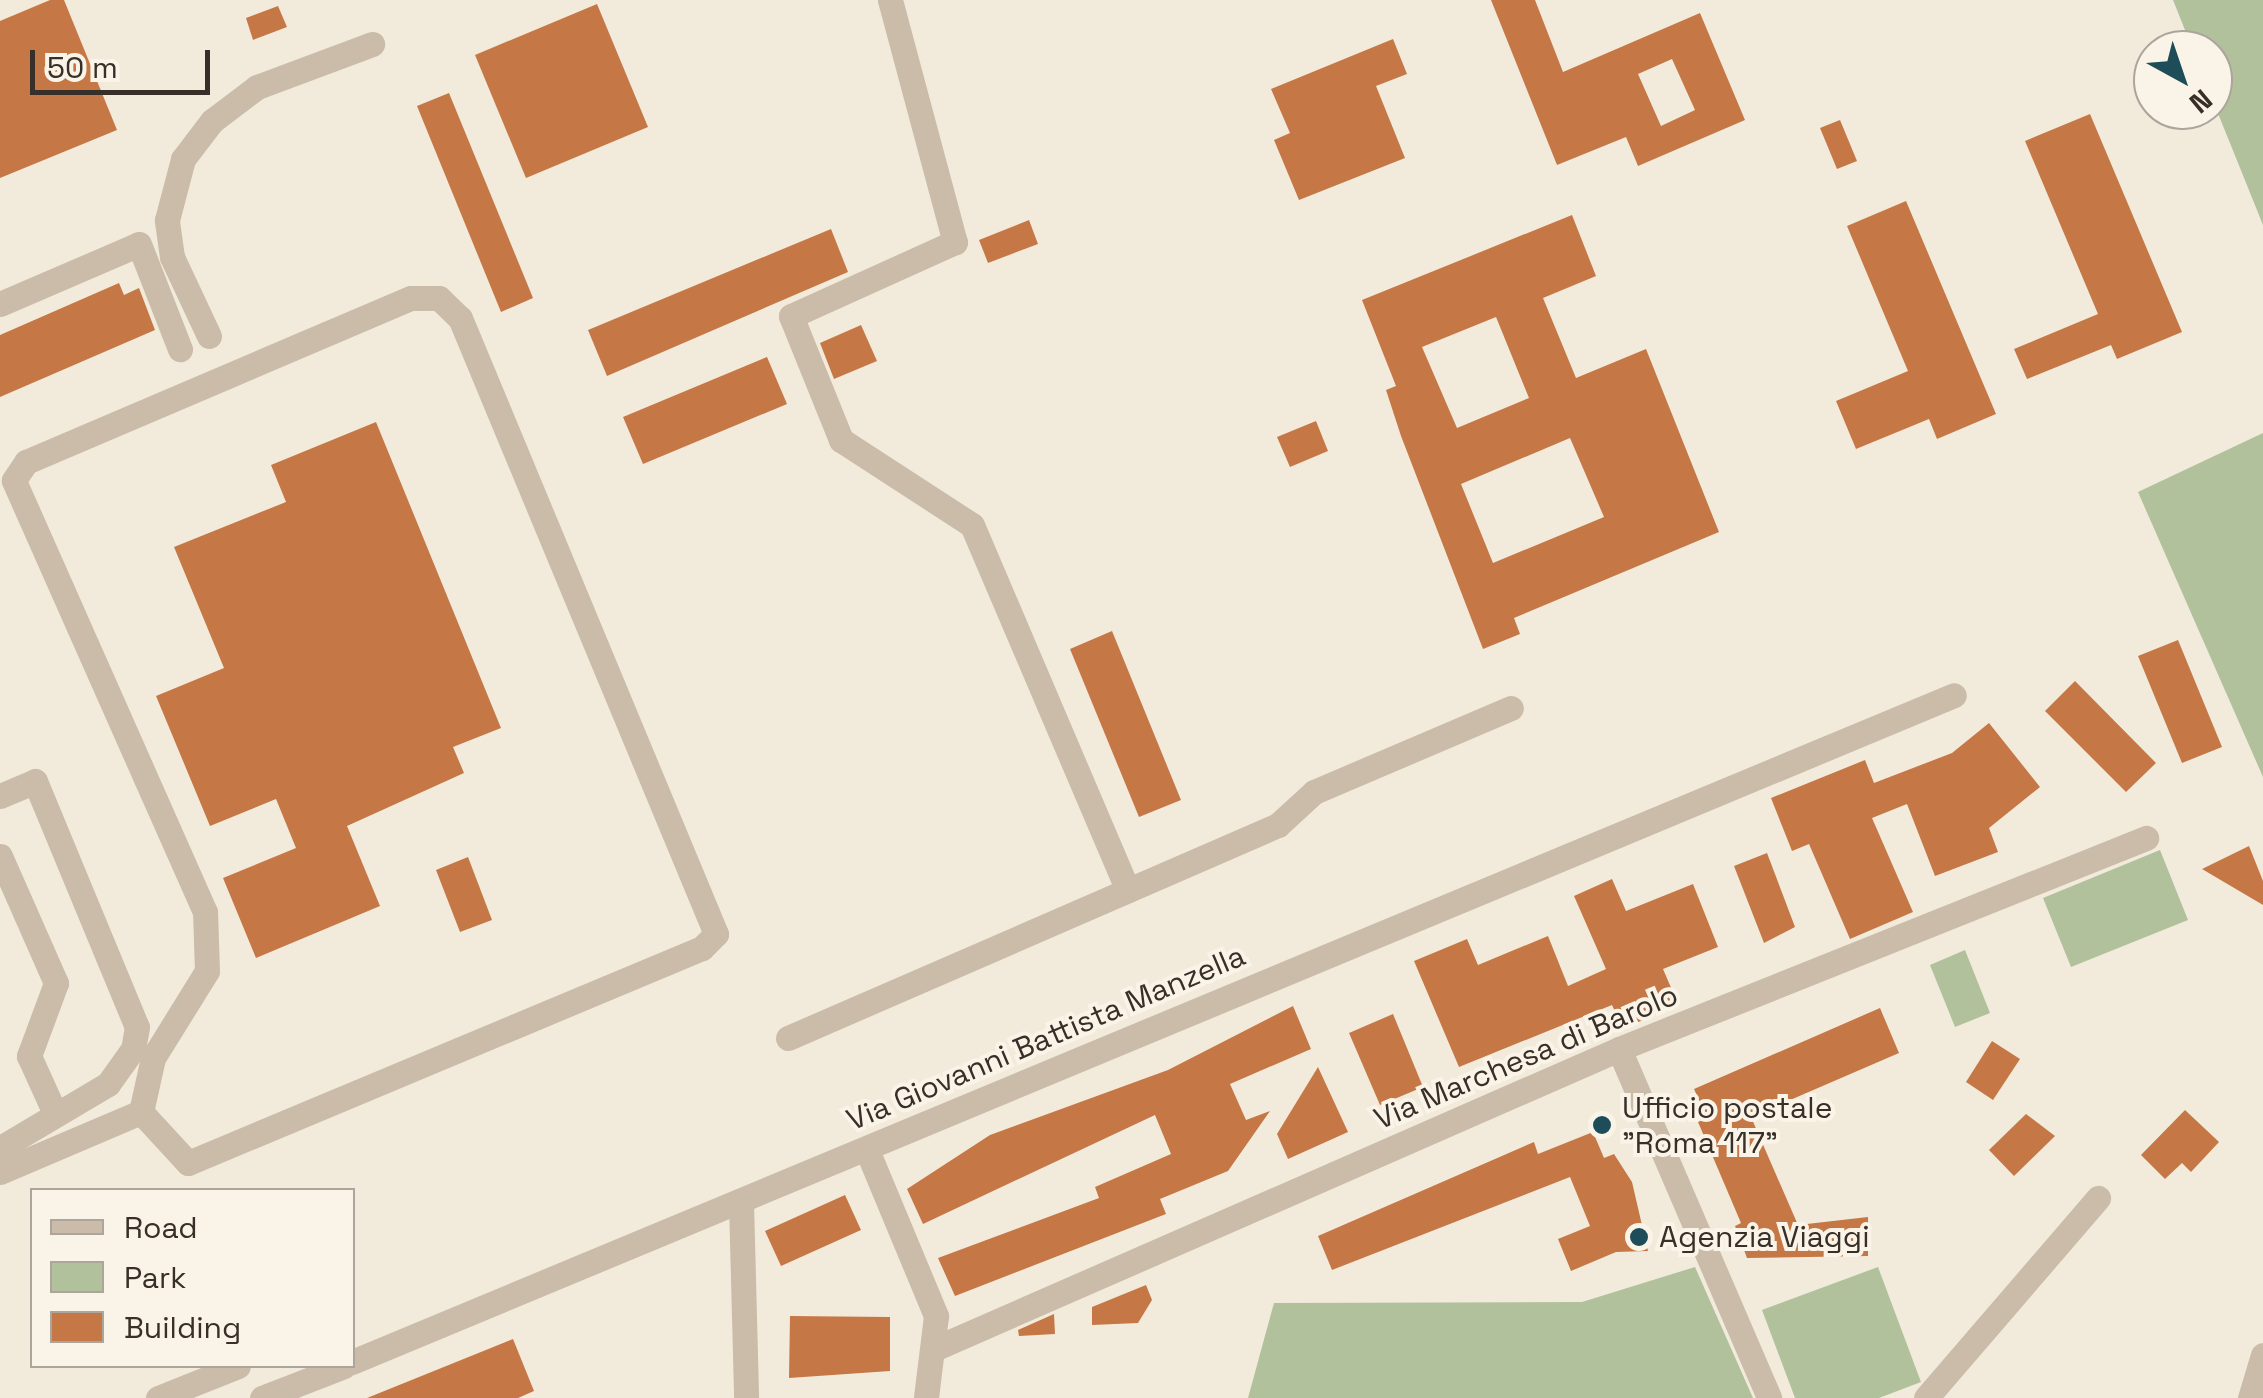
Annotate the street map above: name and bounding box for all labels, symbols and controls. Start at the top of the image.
scale bar [35,30,215,92]
north arrow [2133,30,2233,130]
text: 50 m [47,48,118,87]
text: N [2182,82,2220,121]
street label: Via Giovanni Battista Manzella [841,938,1251,1138]
street label: Via Marchesa di Barolo [1369,977,1683,1137]
place label: Ufficio postale "Roma 117" [1622,1090,1832,1160]
marker: Ufficio postale "Roma 117" [1591,1114,1613,1136]
legend [30,1188,355,1368]
text: Road [124,1208,198,1247]
place label: Agenzia Viaggi [1659,1219,1870,1255]
marker: Agenzia Viaggi [1628,1226,1650,1248]
text: Park [124,1258,186,1297]
text: Building [124,1308,241,1347]

